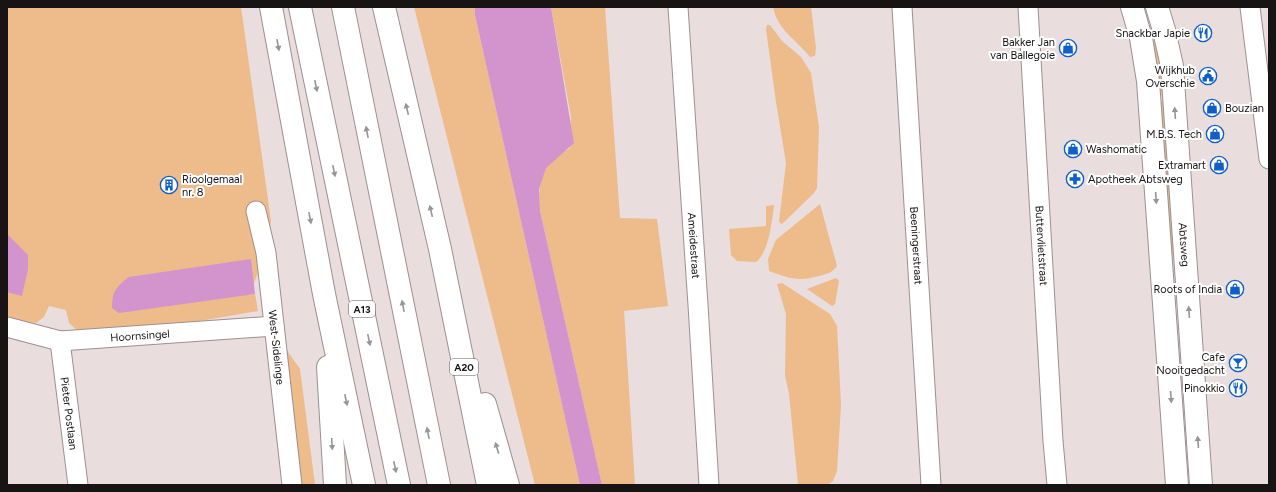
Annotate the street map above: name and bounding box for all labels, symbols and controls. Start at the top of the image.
restaurant icon: Snackbar Japie [1193,23,1213,43]
place label: Snackbar Japie [1115,27,1190,40]
place label: Bakker Jan van Ballegoie [990,36,1055,62]
shop icon: Bakker Jan van Ballegoie [1058,38,1078,58]
one-way arrow [275,39,281,51]
place label: Wijkhub Overschie [1145,64,1195,90]
public building icon: Wijkhub Overschie [1198,66,1218,86]
one-way arrow [313,80,319,93]
shop icon: Bouzian [1202,98,1222,118]
place label: Bouzian [1225,102,1264,115]
one-way arrow [404,103,410,115]
one-way arrow [1172,107,1179,119]
shop icon: M.B.S. Tech [1205,124,1225,144]
one-way arrow [364,126,370,138]
place label: M.B.S. Tech [1146,128,1202,141]
shop icon: Washomatic [1063,139,1083,159]
place label: Washomatic [1086,143,1147,156]
shop icon: Extramart [1209,155,1229,175]
place label: Extramart [1158,159,1206,172]
one-way arrow [331,165,337,177]
pharmacy icon: Apotheek Abtsweg [1065,169,1085,189]
place label: Rioolgemaal nr. 8 [182,173,242,199]
place label: Apotheek Abtsweg [1088,173,1183,186]
building icon: Rioolgemaal nr. 8 [159,175,179,195]
one-way arrow [1153,192,1160,204]
one-way arrow [428,205,434,217]
street label: Buttervlietstraat [1033,205,1051,286]
street label: Beeningerstraat [908,206,925,285]
one-way arrow [307,212,313,225]
street label: Ameidestraat [685,212,703,279]
street label: Abtsweg [1176,222,1192,267]
shop icon: Roots of India [1225,279,1245,299]
place label: Roots of India [1153,283,1222,296]
one-way arrow [399,299,405,312]
road number: A13 [349,301,375,317]
one-way arrow [1185,306,1192,318]
street label: West-Sidelinge [266,309,287,385]
street label: Hoornsingel [110,327,170,344]
one-way arrow [366,333,372,346]
place label: Cafe Nooitgedacht [1156,351,1225,377]
bar icon: Cafe Nooitgedacht [1228,353,1248,373]
road number: A20 [450,359,478,375]
street label: Pieter Postlaan [58,376,80,451]
restaurant icon: Pinokkio [1228,378,1248,398]
place label: Pinokkio [1184,382,1225,395]
one-way arrow [1167,391,1174,403]
one-way arrow [344,394,350,407]
one-way arrow [425,427,431,439]
one-way arrow [1194,436,1201,448]
one-way arrow [329,438,336,450]
one-way arrow [494,441,500,453]
one-way arrow [393,461,399,473]

